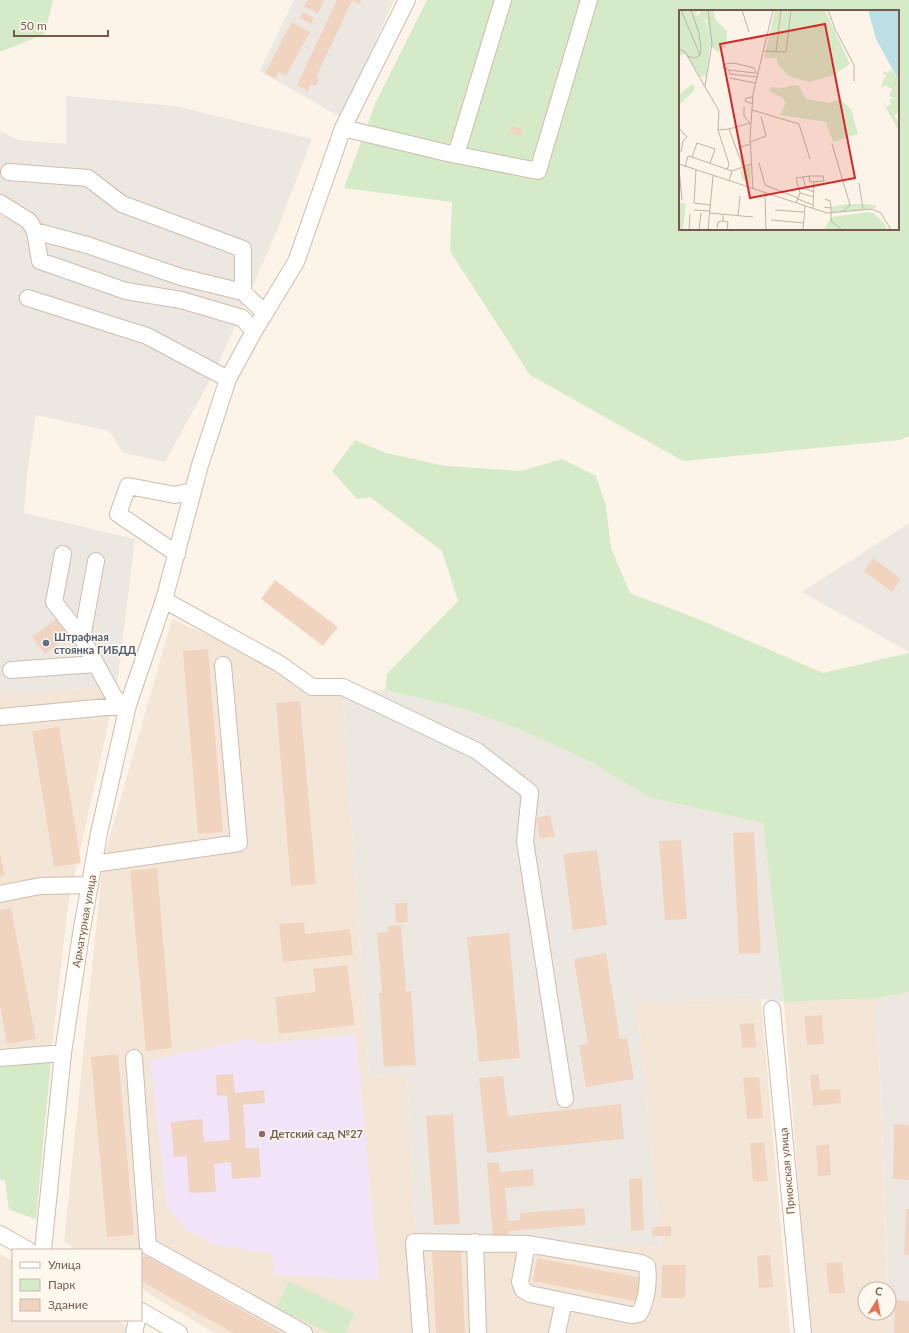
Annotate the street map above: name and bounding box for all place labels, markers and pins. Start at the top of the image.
place label: Штрафная стоянка ГИБДД [54,630,136,656]
marker: Штрафная стоянка ГИБДД [41,638,51,648]
place label: Детский сад №27 [270,1127,363,1140]
marker: Детский сад №27 [257,1129,267,1139]

